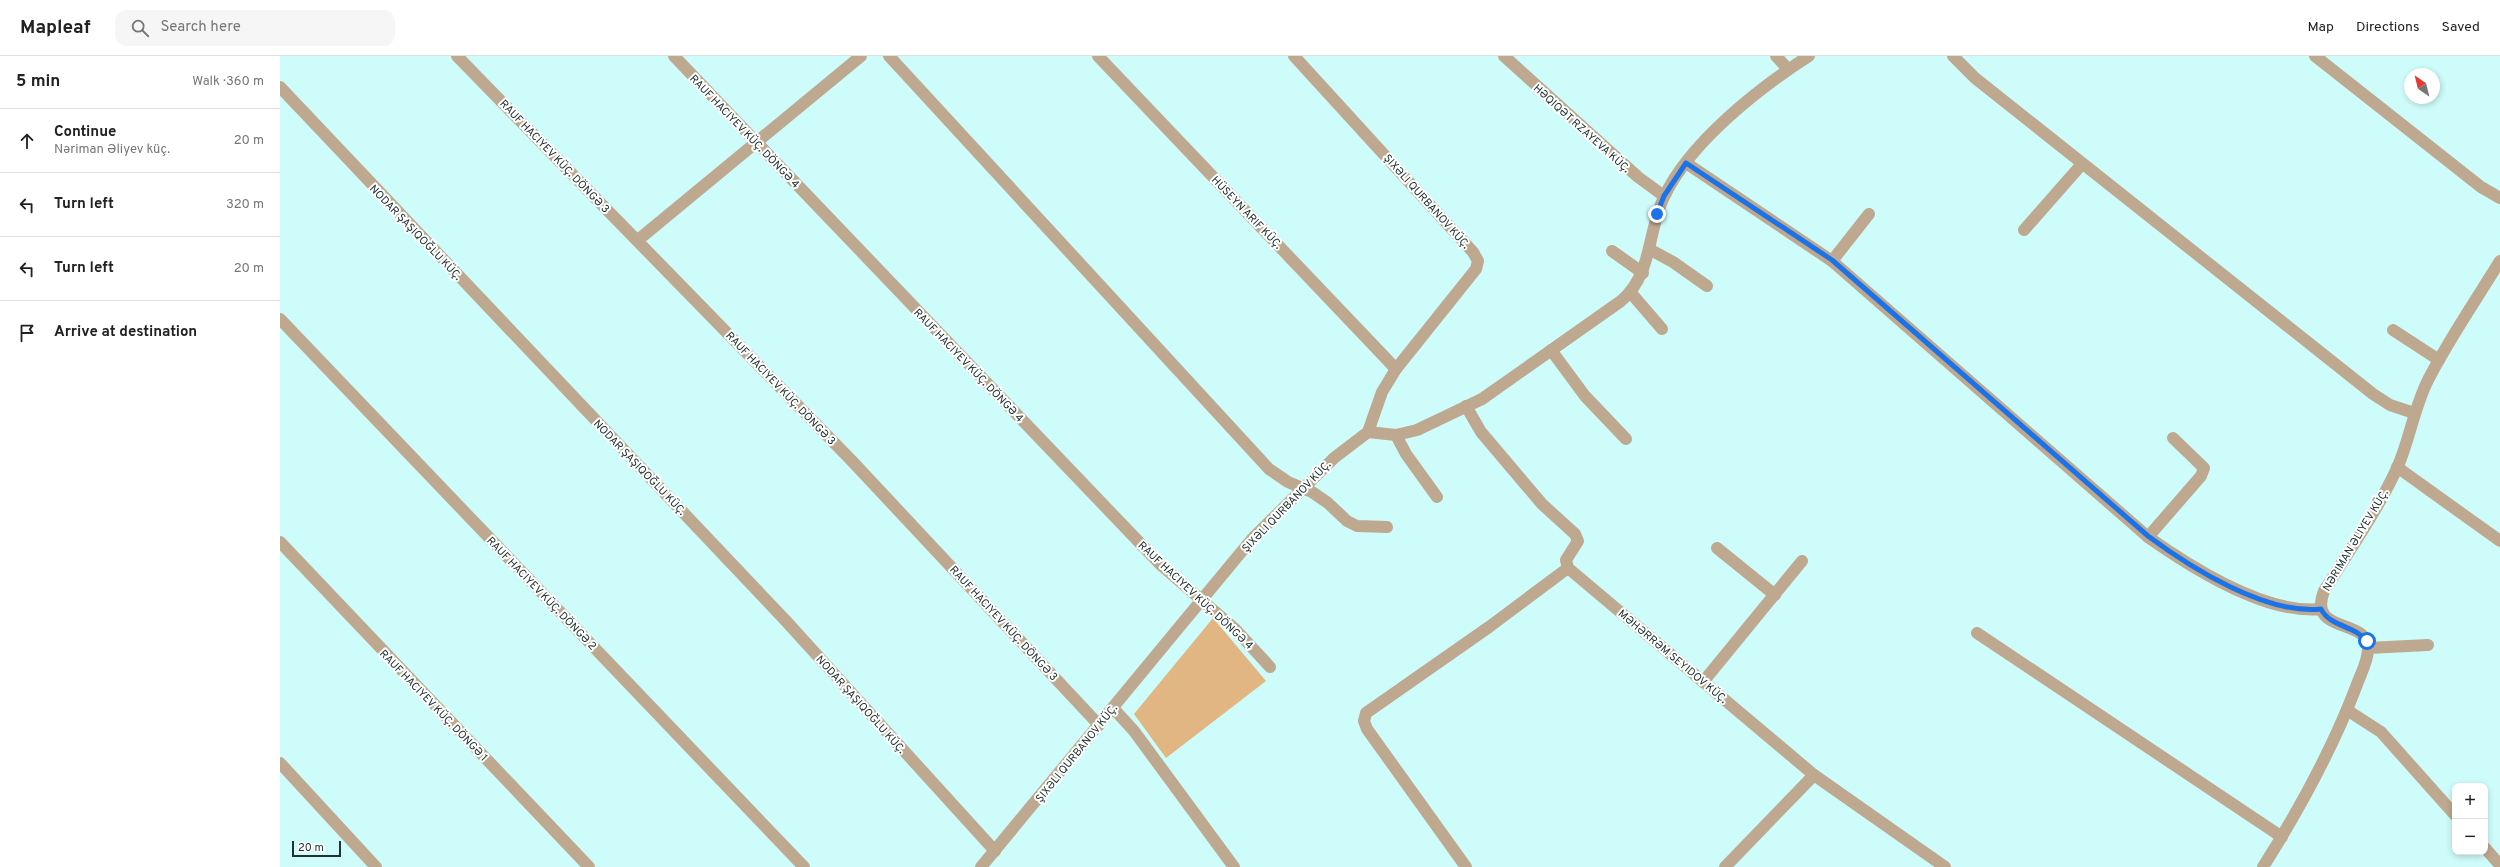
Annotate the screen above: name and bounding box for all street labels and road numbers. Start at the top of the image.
street label: RAUF HACIYEV KÜÇ. DÖNGƏ 4 [686,71,803,192]
street label: HƏQIQƏT RZAYEVA KÜÇ. [1530,81,1633,176]
street label: RAUF HACIYEV KÜÇ. DÖNGƏ 3 [496,96,613,216]
street label: ŞIXƏLI QURBANOV KÜÇ. [1380,151,1473,252]
street label: HÜSEYN ARIF KÜÇ. [1208,173,1285,252]
street label: NODAR ŞAŞIQOĞLU KÜÇ. [366,181,465,283]
street label: RAUF HACIYEV KÜÇ. DÖNGƏ 4 [910,305,1027,426]
street label: RAUF HACIYEV KÜÇ. DÖNGƏ 3 [722,328,839,448]
street label: NODAR ŞAŞIQOĞLU KÜÇ. [590,416,689,518]
street label: ŞIXƏLI QURBANOV KÜÇ. [1239,457,1334,555]
street label: NƏRIMAN ƏLIYEV KÜÇ. [2319,487,2392,594]
street label: RAUF HACIYEV KÜÇ. DÖNGƏ 2 [483,533,600,653]
street label: RAUF HACIYEV KÜÇ. DÖNGƏ 4 [1135,538,1257,653]
street label: RAUF HACIYEV KÜÇ. DÖNGƏ 3 [946,563,1061,684]
street label: MƏHƏRRƏM SEYIDOV KÜÇ. [1615,606,1731,707]
street label: RAUF HACIYEV KÜÇ. DÖNGƏ 1 [376,646,491,764]
street label: NODAR ŞAŞIQOĞLU KÜÇ. [813,652,909,757]
street label: ŞIXƏLI QURBANOV KÜÇ. [1032,701,1121,805]

